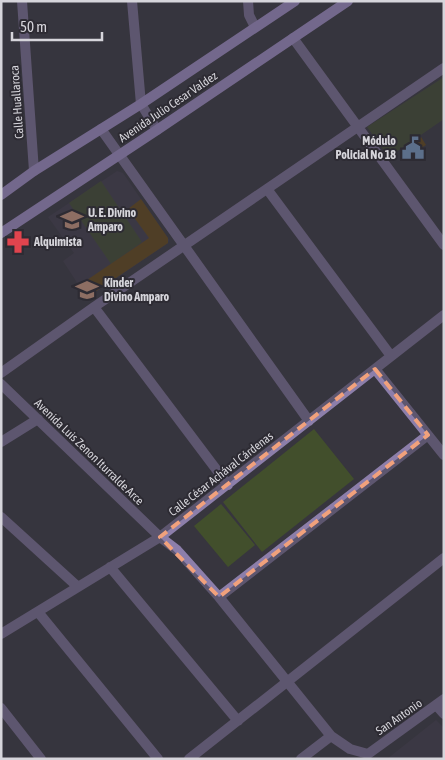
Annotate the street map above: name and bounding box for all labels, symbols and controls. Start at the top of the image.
scale bar [12,10,102,42]
text: 50 m [20,18,47,35]
street label: Calle Huallaroca [7,65,27,139]
street label: Avenida Julio Cesar Valdez [116,68,221,145]
place label: Módulo Policial No 18 [335,134,396,162]
public building icon: Módulo Policial No 18 [400,135,426,161]
place label: U. E. Divino Amparo [87,206,137,234]
school or university icon: U. E. Divino Amparo [59,207,85,233]
pharmacy icon: Alquimista [5,229,31,255]
place label: Alquimista [33,235,82,249]
place label: Kinder Divino Amparo [104,276,170,304]
school or university icon: Kinder Divino Amparo [74,277,100,303]
street label: Avenida Luis Zenon Iturralde Arce [31,396,147,508]
street label: Calle César Achával Cárdenas [166,429,276,519]
street label: San Antonio [373,696,425,738]

